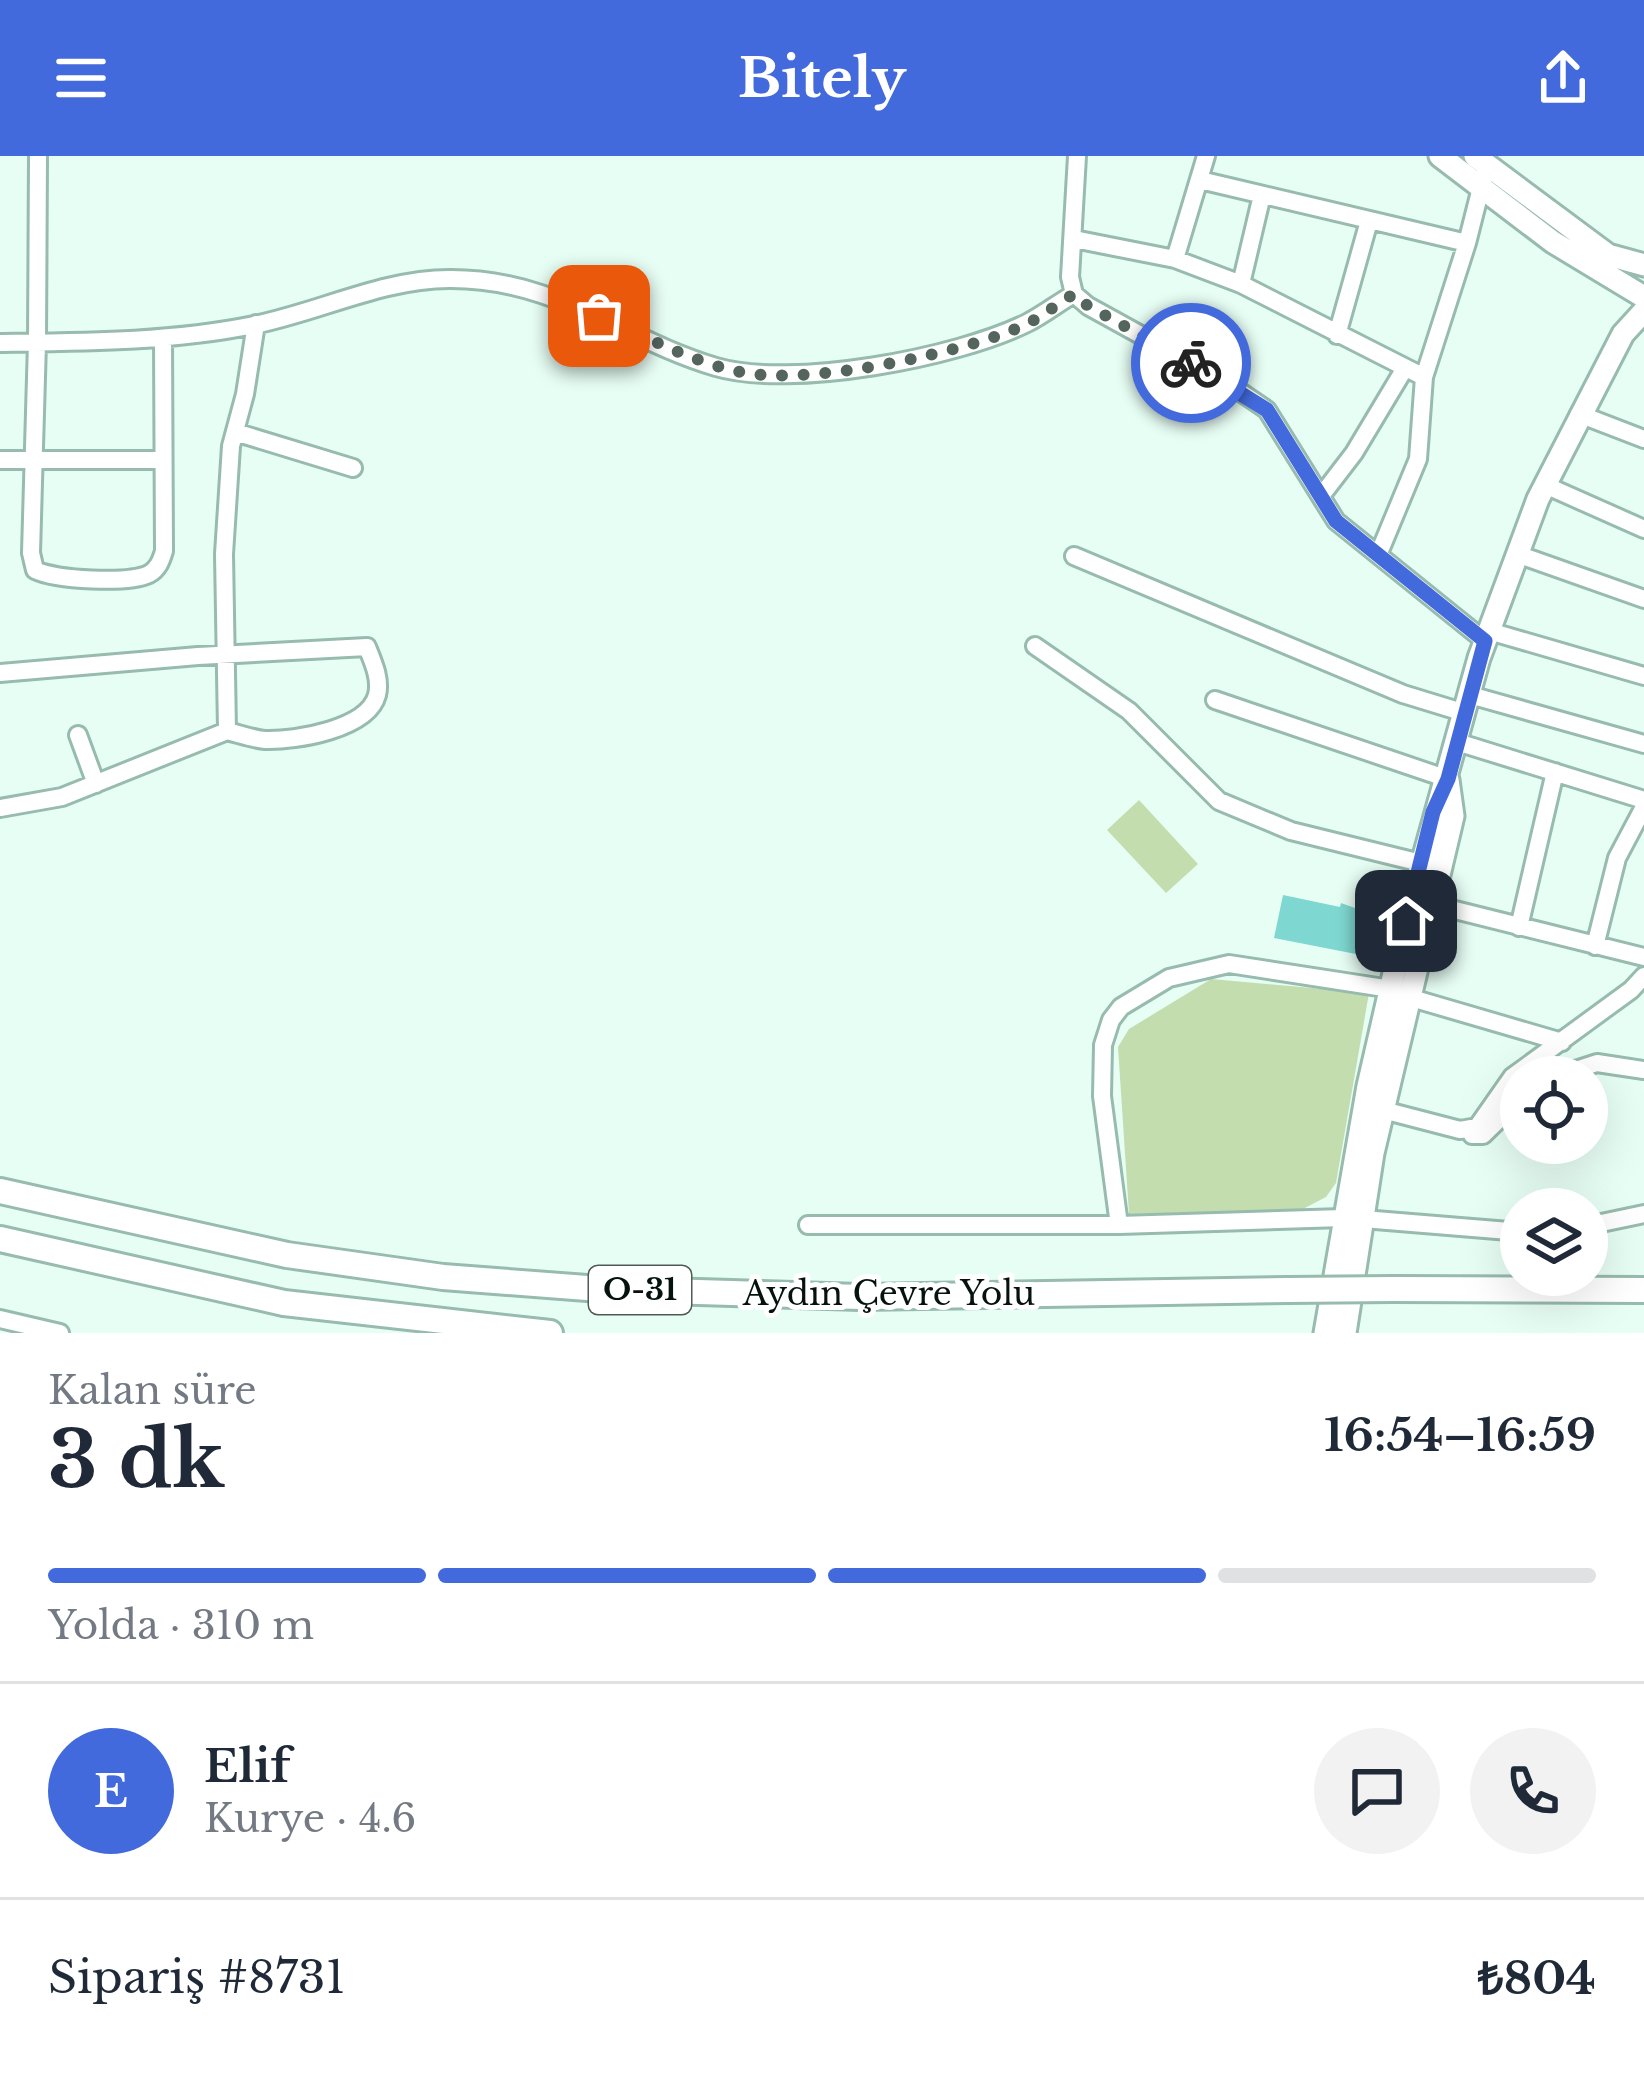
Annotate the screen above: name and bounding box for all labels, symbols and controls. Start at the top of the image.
icon: menu [48,45,114,111]
text: Bitely [738,45,906,112]
icon: share [1530,45,1596,111]
pin [548,265,650,367]
icon: bag [566,283,632,349]
courier [1131,303,1251,423]
icon: bike [1158,330,1224,396]
pin [1355,870,1457,972]
icon: home [1373,888,1439,954]
map controls [1500,1056,1608,1296]
button: locate [1500,1056,1608,1164]
button: layers [1500,1188,1608,1296]
road number: O-31 [589,1266,691,1314]
street label: Aydın Çevre Yolu [742,1273,1035,1314]
text: Kalan süre [48,1366,257,1415]
text: 16:54–16:59 [1324,1407,1596,1463]
text: 3 dk [48,1411,224,1508]
text: Yolda · 310 m [48,1601,314,1650]
button: chat [1314,1728,1440,1854]
button: phone [1470,1728,1596,1854]
text: Elif [204,1738,291,1794]
text: E [94,1763,128,1819]
text: Kurye · 4.6 [204,1794,416,1843]
text: Sipariş #8731 [48,1949,346,2005]
text: ₺804 [1478,1950,1596,2006]

